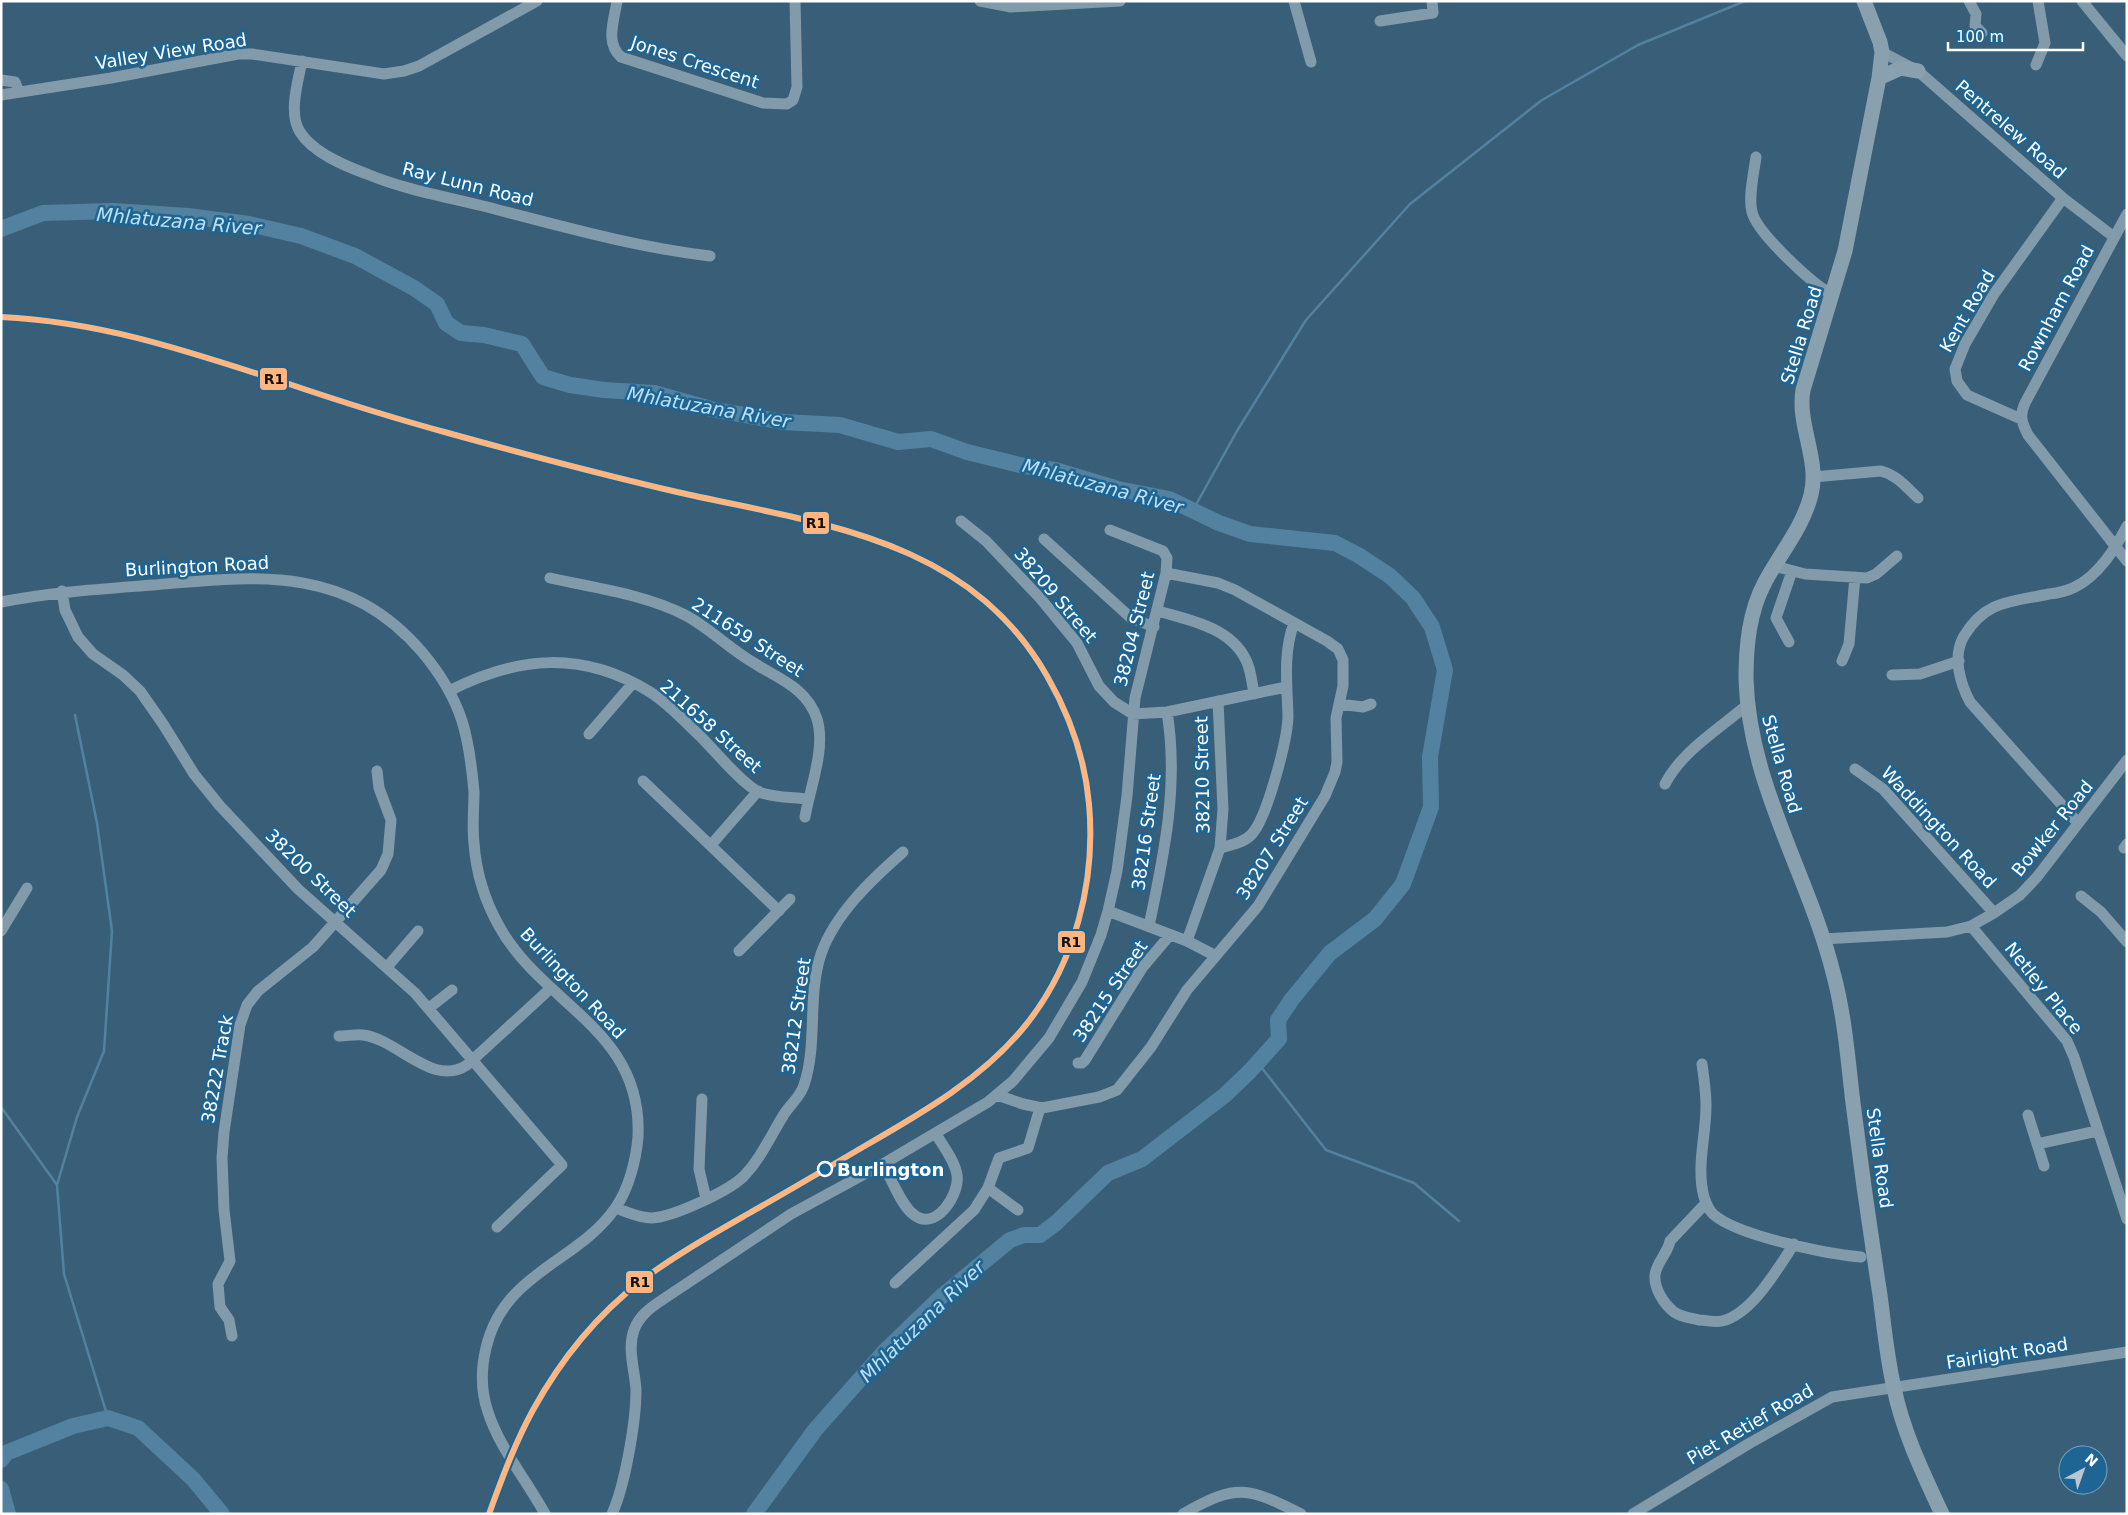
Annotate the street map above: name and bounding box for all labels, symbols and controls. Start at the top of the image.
scale bar [1948,20,2083,52]
text: 100 m [1956,28,2004,46]
street label: Valley View Road [94,29,248,73]
street label: Jones Crescent [627,31,762,93]
street label: Pentrelew Road [1951,75,2071,183]
street label: Ray Lunn Road [400,158,536,210]
water label: Mhlatuzana River [96,203,264,239]
street label: Rownham Road [2014,241,2098,375]
street label: Kent Road [1935,266,1999,356]
street label: Stella Road [1776,283,1826,387]
line badge: R1 [259,367,288,391]
text: R1 [264,371,284,387]
water label: Mhlatuzana River [626,382,794,432]
water label: Mhlatuzana River [1020,454,1187,518]
line badge: R1 [802,511,830,535]
text: R1 [806,515,826,531]
street label: 38209 Street [1010,543,1102,647]
street label: Burlington Road [124,552,270,580]
street label: 38204 Street [1110,569,1158,689]
street label: 211659 Street [688,593,808,681]
street label: 211658 Street [656,675,766,777]
street label: Stella Road [1758,712,1806,816]
street label: 38210 Street [1190,716,1214,834]
street label: Waddington Road [1877,762,2001,892]
street label: 38216 Street [1127,772,1165,892]
street label: Bowker Road [2007,776,2097,880]
street label: 38207 Street [1232,793,1312,903]
street label: 38200 Street [261,825,361,921]
street label: Burlington Road [516,923,630,1043]
line badge: R1 [1057,930,1086,954]
text: R1 [1061,934,1081,950]
street label: 38215 Street [1068,936,1152,1046]
street label: Netley Place [2001,938,2087,1038]
street label: 38212 Street [777,956,815,1076]
street label: 38222 Track [197,1012,237,1125]
street label: Stella Road [1863,1106,1897,1210]
place label: Burlington [837,1159,944,1180]
marker: Burlington [817,1161,833,1177]
water label: Mhlatuzana River [855,1255,990,1386]
line badge: R1 [625,1270,654,1294]
text: R1 [630,1274,650,1290]
street label: Fairlight Road [1945,1333,2069,1373]
street label: Piet Retief Road [1683,1379,1817,1469]
north arrow [2058,1445,2108,1495]
text: N [2082,1450,2101,1470]

